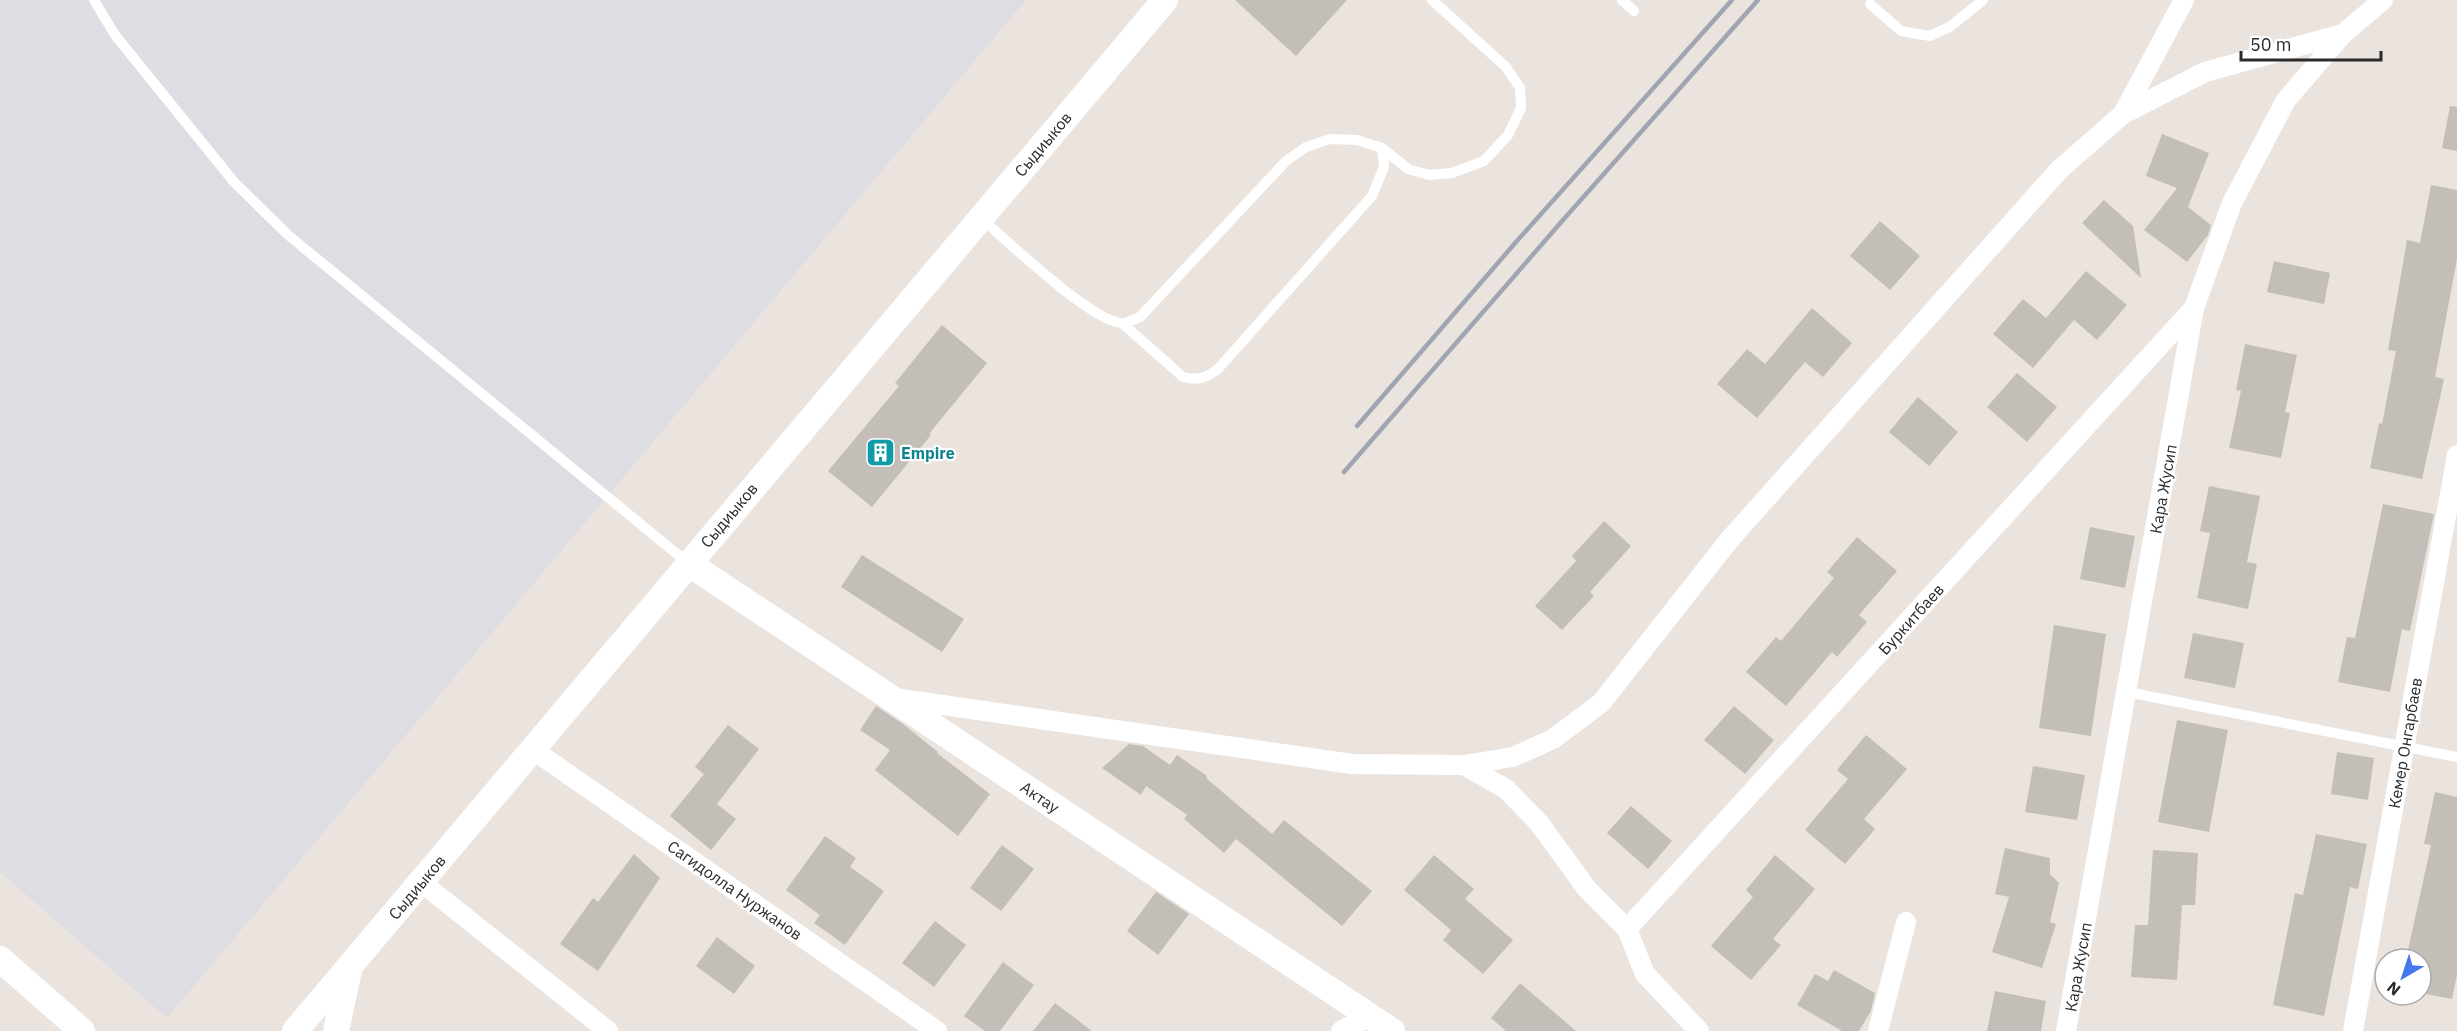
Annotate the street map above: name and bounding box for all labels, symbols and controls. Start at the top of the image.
scale bar [2241,24,2380,62]
text: 50 m [2250,33,2292,56]
street label: Сыдиыков [1010,108,1076,180]
building icon: Empire [864,437,896,469]
place label: Empire [901,443,955,463]
street label: Кара Жусип [2145,443,2181,535]
street label: Сыдиыков [696,479,762,551]
street label: Буркитбаев [1874,579,1948,659]
street label: Кемер Онгарбаев [2384,676,2426,810]
street label: Актау [1017,777,1063,817]
street label: Сагидолла Нуржанов [664,836,806,944]
street label: Сыдиыков [384,851,450,923]
street label: Кара Жусип [2060,921,2096,1013]
north arrow [2373,947,2433,1007]
text: N [2383,977,2404,1000]

